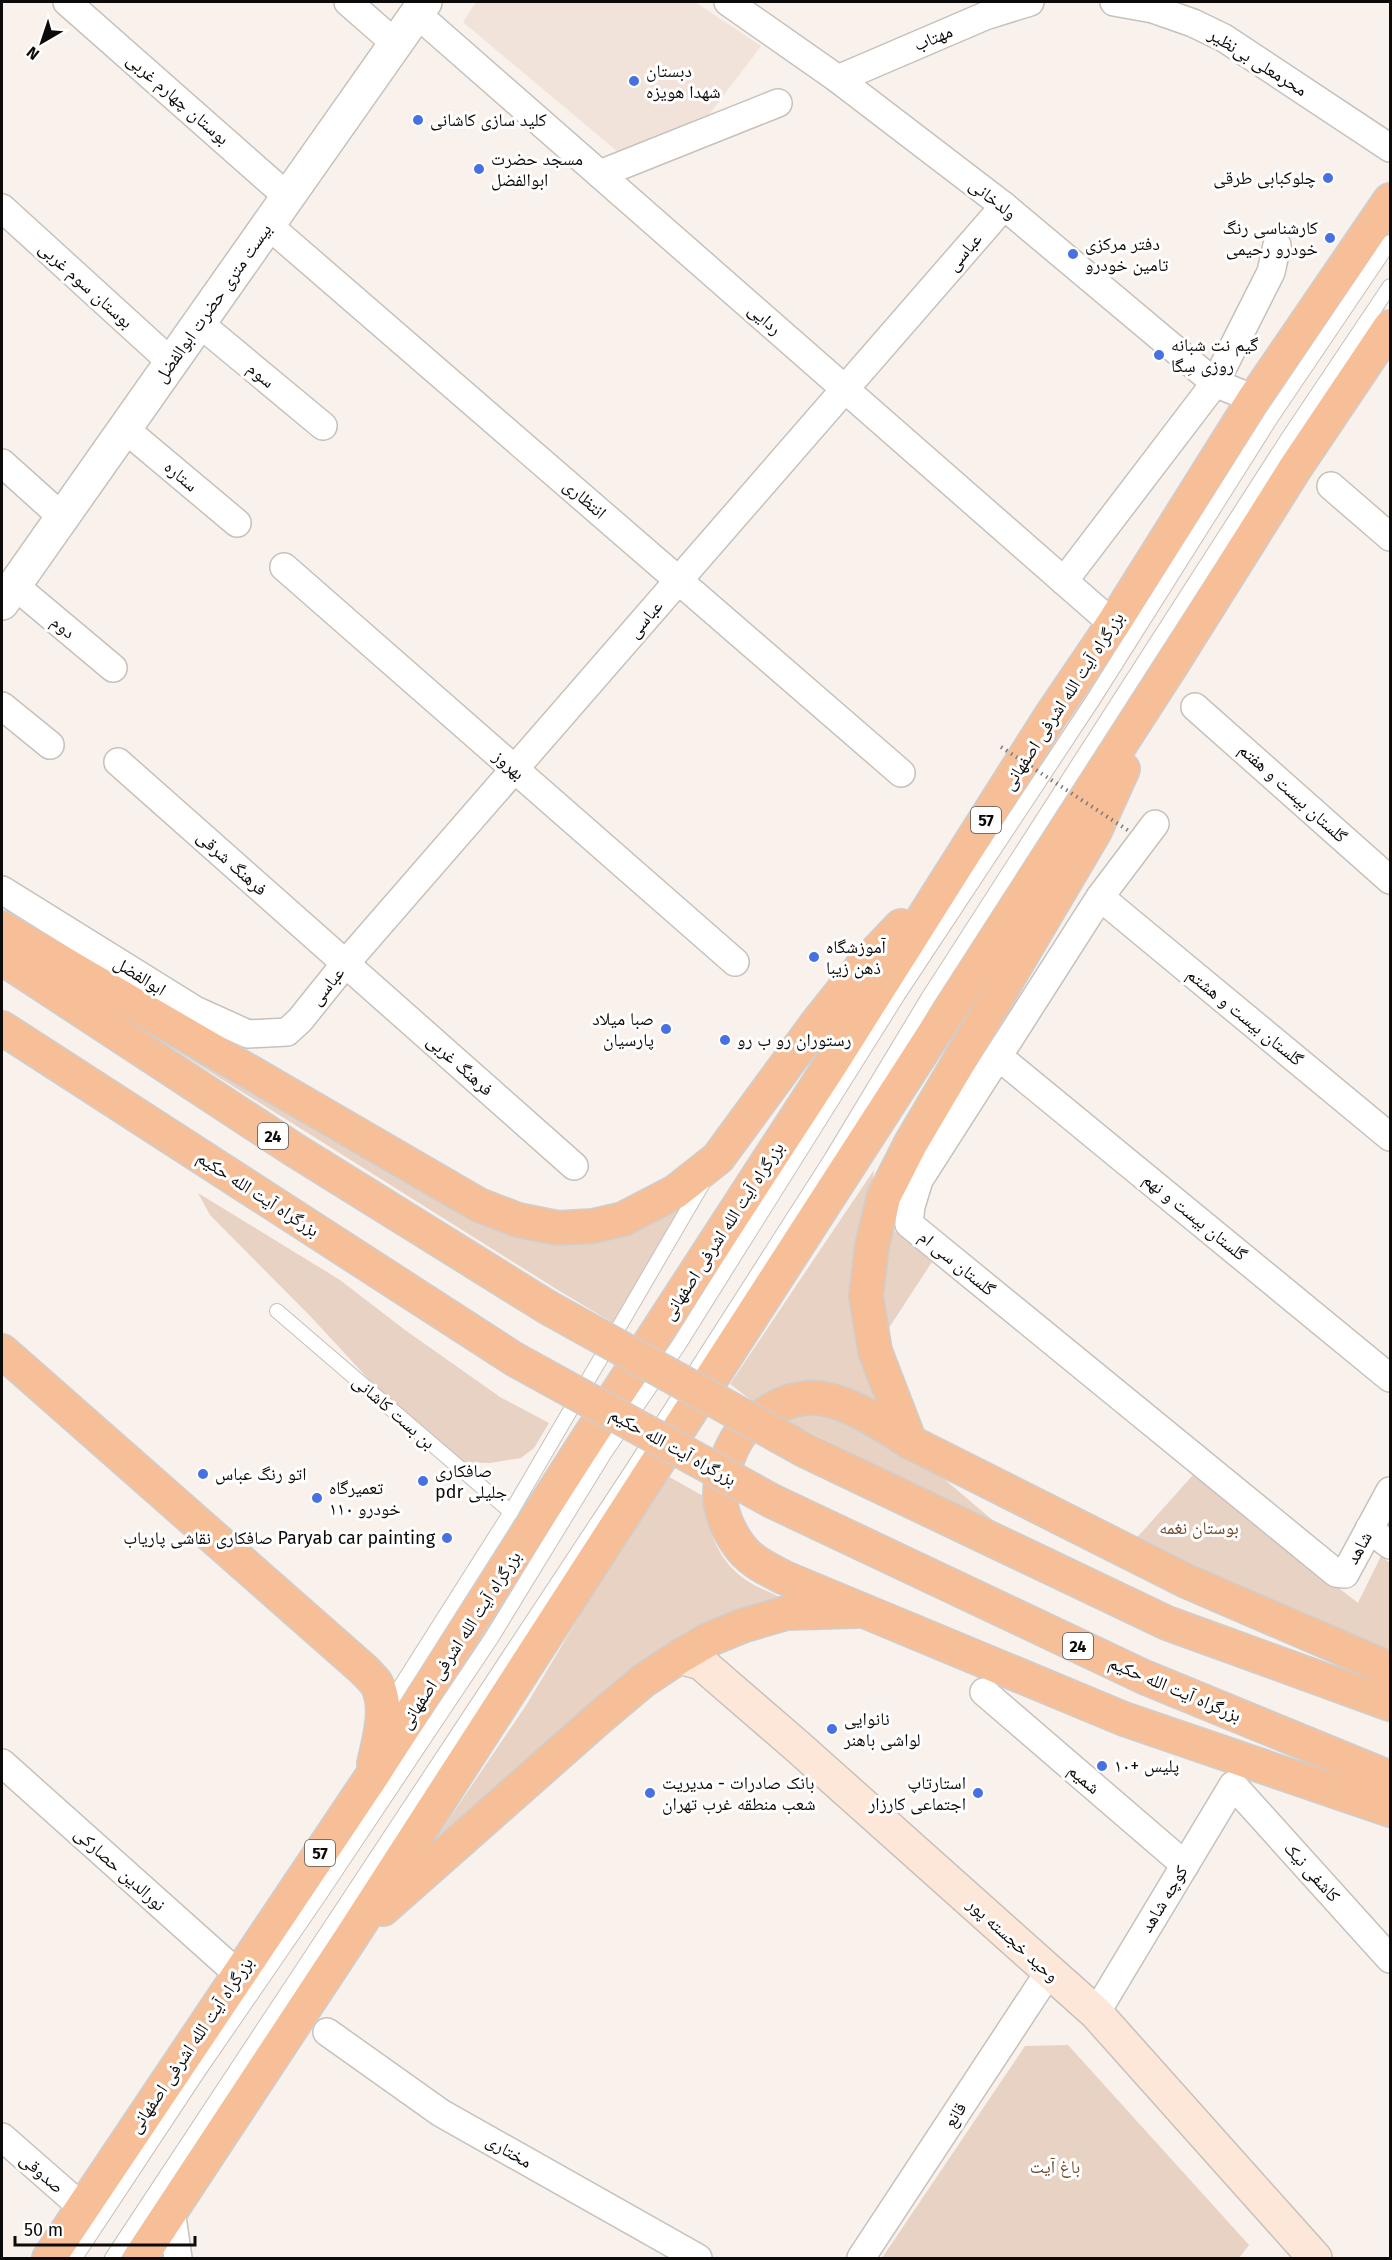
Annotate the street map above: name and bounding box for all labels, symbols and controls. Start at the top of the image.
north arrow [12,12,72,72]
street label: مهتاب [910,20,956,56]
street label: محرمعلی بی‌نظیر [1204,22,1311,101]
text: N [23,43,43,64]
street label: بوستان چهارم غربی [122,49,234,150]
place label: دبستان شهدا هویزه [646,60,721,103]
marker: دبستان شهدا هویزه [627,74,641,88]
place label: کلید سازی کاشانی [430,109,547,131]
marker: کلید سازی کاشانی [411,113,425,127]
place label: مسجد حضرت ابوالفضل [491,148,583,191]
marker: مسجد حضرت ابوالفضل [472,162,486,176]
place label: چلوکبابی طرقی [1213,167,1316,189]
marker: چلوکبابی طرقی [1321,171,1335,185]
street label: ولدخانی [965,174,1021,224]
place label: کارشناسی رنگ خودرو رحیمی [1223,217,1319,260]
street label: بیست متری حضرت ابوالفضل [150,219,276,387]
street label: عباسی [942,229,986,275]
marker: کارشناسی رنگ خودرو رحیمی [1323,231,1337,245]
place label: دفتر مرکزی تامین خودرو [1085,233,1168,276]
street label: بوستان سوم غربی [34,237,138,334]
marker: دفتر مرکزی تامین خودرو [1066,247,1080,261]
street label: ردایی [744,298,786,340]
place label: گیم نت شبانه روزی سِگا [1171,334,1259,377]
marker: گیم نت شبانه روزی سِگا [1152,348,1166,362]
street label: سوم [242,357,279,394]
street label: ستاره [160,456,202,496]
street label: انتظاری [559,474,611,524]
street label: عباسی [623,596,667,642]
street label: بزرگراه آیت الله اشرفی اصفهانی [997,608,1129,794]
street label: دوم [46,611,80,644]
street label: گلستان بیست و هفتم [1234,739,1352,849]
street label: بهروز [488,745,529,785]
road number: 57 [971,807,1001,833]
street label: فرهنگ شرقی [192,826,272,900]
place label: آموزشگاه ذهن زیبا [826,936,886,979]
marker: آموزشگاه ذهن زیبا [807,950,821,964]
street label: ابوالفضل [110,951,170,1001]
street label: عباسی [305,962,349,1010]
street label: گلستان بیست و هشتم [1182,963,1308,1072]
place label: صبا میلاد پارسیان [592,1008,654,1051]
marker: صبا میلاد پارسیان [659,1022,673,1036]
place label: رستوران رو ب رو [737,1029,851,1051]
street label: فرهنگ غربی [422,1030,498,1100]
marker: رستوران رو ب رو [718,1033,732,1047]
road number: 24 [258,1123,288,1149]
street label: بزرگراه آیت الله اشرفی اصفهانی [657,1138,789,1324]
street label: بزرگراه آیت الله حکیم [192,1146,323,1243]
street label: گلستان بیست و نهم [1138,1168,1252,1267]
street label: گلستان سی ام [914,1225,1000,1302]
street label: بن بست کاشانی [348,1370,440,1454]
street label: بزرگراه آیت الله حکیم [605,1403,740,1492]
place label: صافکاری pdr جلیلی [435,1460,507,1503]
place label: اتو رنگ عباس [215,1463,306,1485]
marker: اتو رنگ عباس [196,1467,210,1481]
marker: صافکاری pdr جلیلی [416,1474,430,1488]
place label: تعمیرگاه خودرو ۱۱۰ [329,1477,401,1520]
marker: تعمیرگاه خودرو ۱۱۰ [310,1491,324,1505]
park label: بوستان نغمه [1159,1517,1239,1539]
place label: صافکاری نقاشی پاریاب Paryab car painting [123,1527,436,1549]
street label: شاهد [1341,1528,1377,1568]
marker: صافکاری نقاشی پاریاب Paryab car painting [440,1531,454,1545]
street label: بزرگراه آیت الله اشرفی اصفهانی [394,1547,526,1733]
road number: 24 [1063,1633,1093,1659]
street label: بزرگراه آیت الله حکیم [1105,1651,1244,1728]
place label: نانوایی لواشی باهنر [843,1708,921,1751]
marker: نانوایی لواشی باهنر [825,1722,839,1736]
place label: پلیس +۱۰ [1114,1755,1179,1777]
street label: شمیم [1063,1759,1105,1800]
marker: پلیس +۱۰ [1095,1759,1109,1773]
place label: بانک صادرات - مدیریت شعب منطقه غرب تهران [662,1772,816,1815]
place label: استارتاپ اجتماعی کارزار [867,1772,966,1815]
marker: بانک صادرات - مدیریت شعب منطقه غرب تهران [643,1786,657,1800]
marker: استارتاپ اجتماعی کارزار [971,1786,985,1800]
street label: نورالدین حصارکی [70,1822,170,1916]
street label: کاشفی نیک [1279,1837,1345,1907]
road number: 57 [305,1840,335,1866]
street label: کوچه شاهد [1135,1861,1193,1937]
street label: وحید خجسته پور [962,1892,1063,1987]
street label: بزرگراه آیت الله اشرفی اصفهانی [124,1953,258,2137]
street label: قانع [939,2098,972,2132]
street label: مختاری [482,2129,536,2173]
street label: صدوقی [16,2148,68,2198]
park label: باغ آیت [1030,2156,1080,2178]
scale bar [15,2209,195,2247]
text: 50 m [24,2219,63,2241]

